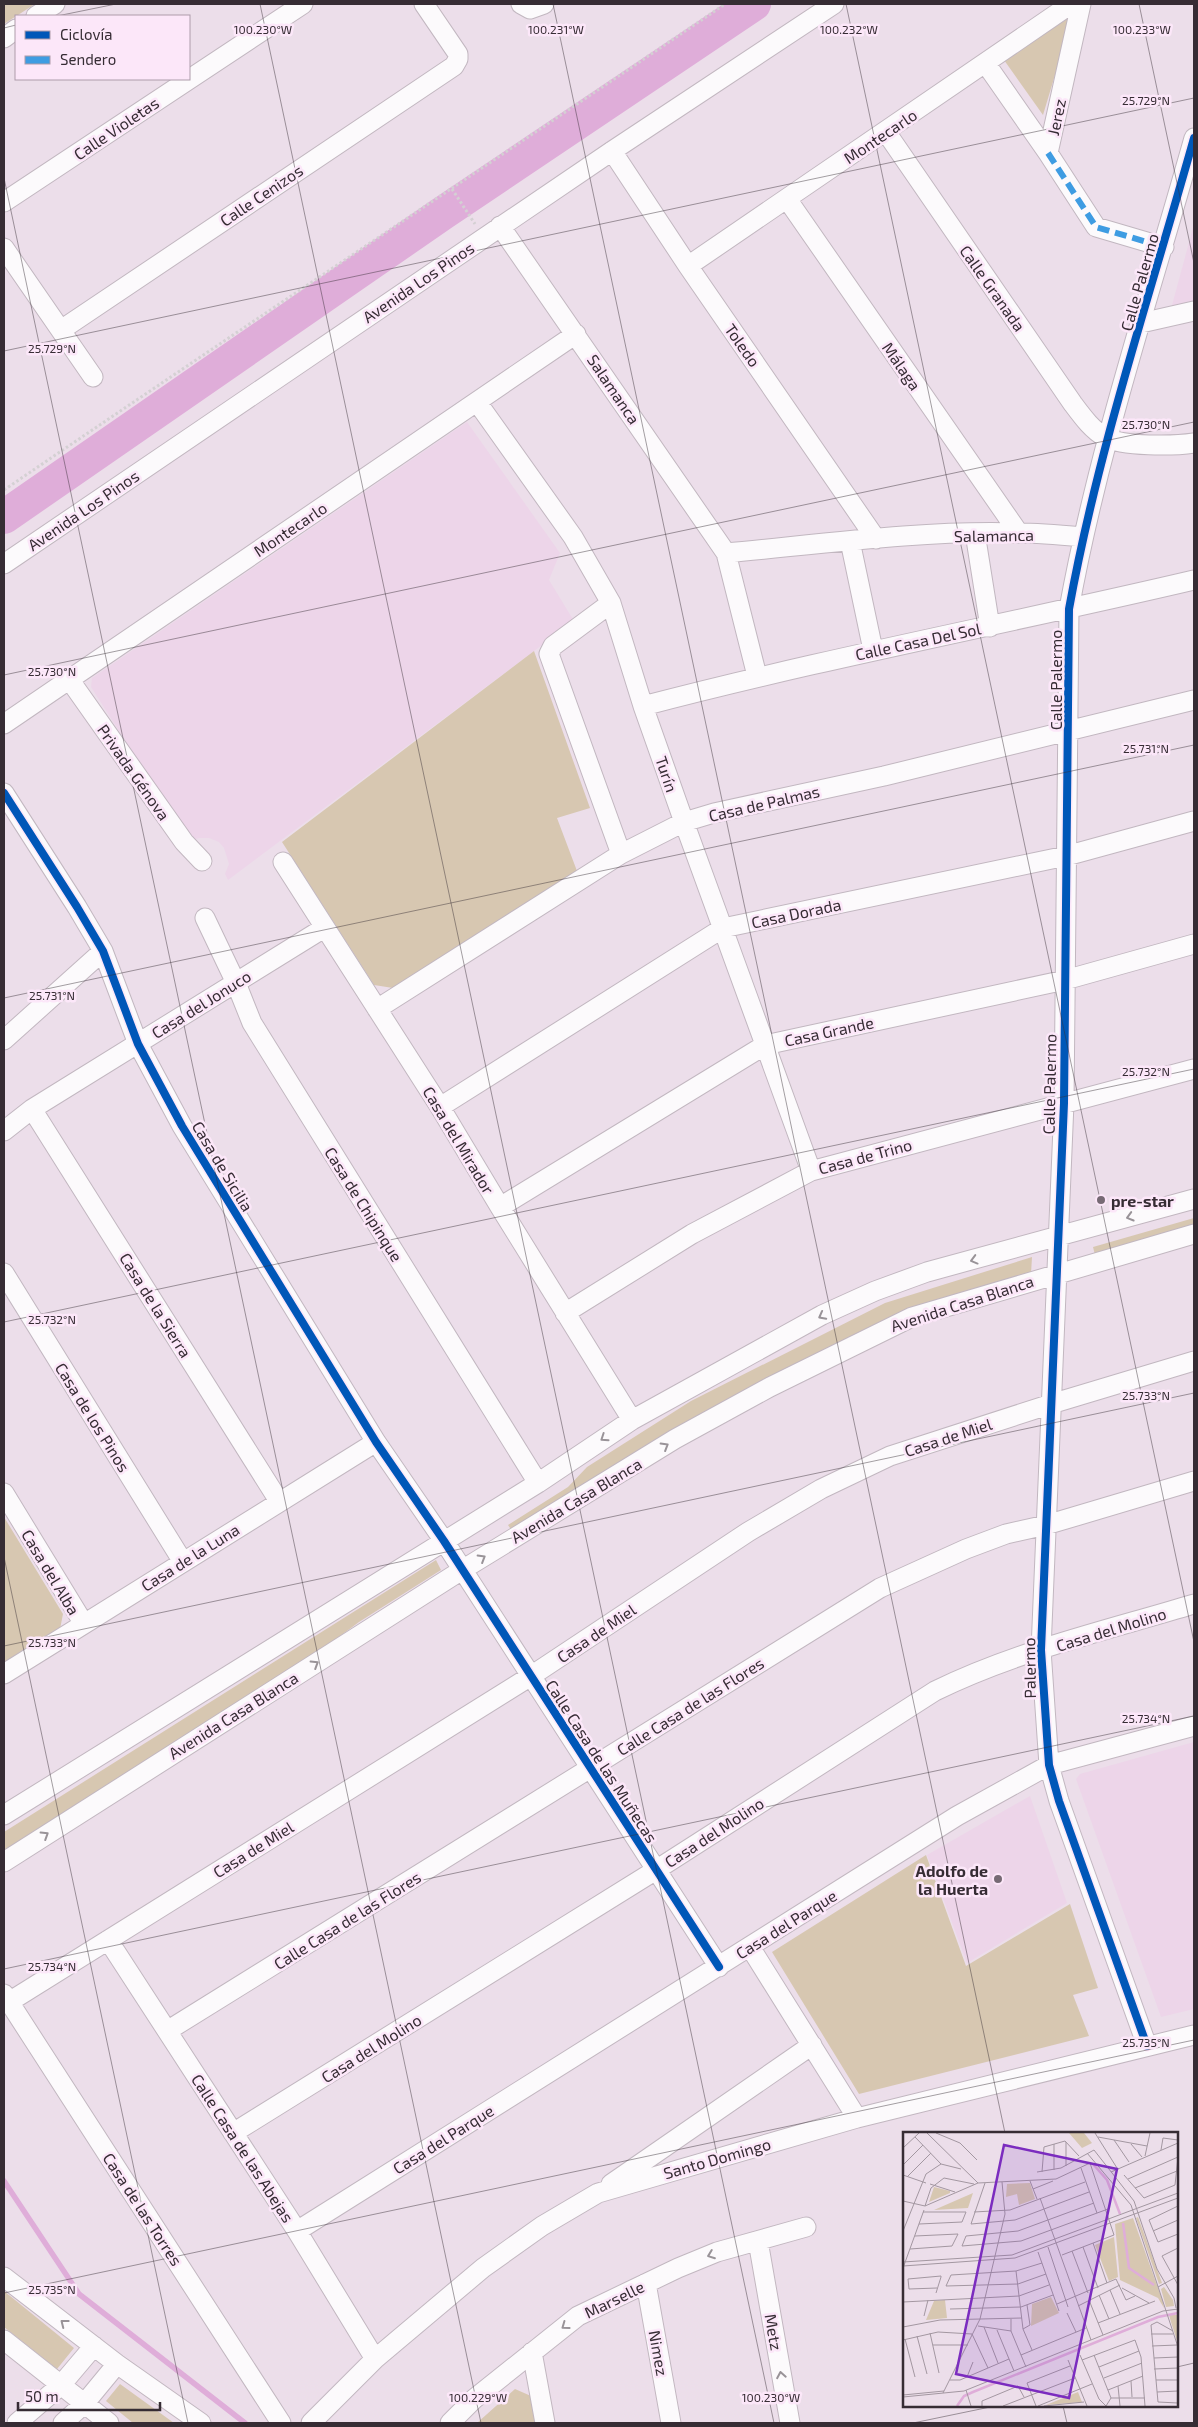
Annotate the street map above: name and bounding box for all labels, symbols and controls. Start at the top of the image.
legend [15,15,190,80]
text: 100.230°W [234,22,292,36]
text: 100.231°W [528,22,584,36]
text: 100.232°W [820,22,878,36]
text: 100.233°W [1113,22,1171,36]
text: Ciclovía [60,25,112,43]
text: Sendero [60,50,116,68]
street label: Calle Violetas [70,93,162,163]
text: 25.729°N [1122,93,1170,107]
street label: Jerez [1043,97,1069,137]
street label: Montecarlo [840,105,920,167]
street label: Calle Cenizos [216,160,306,230]
street label: Calle Palermo [1116,231,1162,333]
street label: Avenida Los Pinos [359,238,477,326]
street label: Calle Granada [956,241,1030,335]
street label: Toledo [721,320,765,370]
street label: Málaga [879,338,925,394]
text: 25.729°N [28,341,76,355]
street label: Salamanca [584,351,644,427]
text: 25.730°N [1122,417,1170,431]
street label: Avenida Los Pinos [24,466,142,554]
street label: Montecarlo [250,498,330,560]
street label: Salamanca [954,525,1034,545]
street label: Calle Casa Del Sol [853,618,983,664]
street label: Calle Palermo [1046,630,1065,730]
text: 25.730°N [28,664,76,678]
street label: Privada Génova [94,720,174,824]
text: 25.731°N [1123,741,1169,755]
street label: Turín [652,754,682,794]
street label: Casa de Palmas [707,781,821,825]
street label: Casa Dorada [749,894,843,932]
street label: Casa del Jonuco [148,966,254,1042]
text: 25.731°N [29,988,75,1002]
street label: Casa Grande [783,1012,875,1050]
street label: Calle Palermo [1039,1034,1059,1134]
text: 25.732°N [1122,1064,1170,1078]
street label: Casa del Mirador [419,1083,499,1198]
street label: Casa de Sicilia [189,1117,257,1215]
street label: Casa de Trino [816,1134,914,1178]
street label: Casa de Chipinque [321,1143,407,1265]
place label: pre-star [1111,1191,1174,1210]
marker: pre-star [1095,1194,1107,1206]
one-way arrow [1127,1212,1135,1222]
street label: Casa de la Sierra [116,1249,196,1361]
one-way arrow [970,1254,978,1264]
street label: Avenida Casa Blanca [888,1271,1036,1335]
one-way arrow [818,1310,827,1320]
text: 25.732°N [28,1312,76,1326]
street label: Casa de los Pinos [52,1359,134,1475]
text: 25.733°N [1122,1388,1170,1402]
street label: Casa de Miel [902,1414,994,1460]
one-way arrow [600,1432,609,1442]
one-way arrow [660,1442,669,1452]
street label: Avenida Casa Blanca [507,1453,645,1547]
street label: Casa de la Luna [137,1519,243,1595]
street label: Casa del Alba [18,1526,84,1618]
one-way arrow [476,1554,485,1564]
street label: Casa de Miel [553,1600,639,1666]
street label: Casa del Molino [1054,1603,1168,1655]
text: 25.733°N [28,1635,76,1649]
street label: Palermo [1019,1637,1039,1699]
street label: Calle Casa de las Flores [613,1653,767,1759]
one-way arrow [309,1660,318,1670]
street label: Avenida Casa Blanca [165,1667,301,1763]
street label: Calle Casa de las Muñecas [542,1676,662,1846]
text: 25.734°N [1122,1711,1170,1725]
street label: Casa del Molino [661,1793,767,1871]
street label: Casa de Miel [209,1817,297,1881]
one-way arrow [39,1832,48,1842]
place label: Adolfo de la Huerta [916,1861,988,1898]
street label: Calle Casa de las Flores [270,1867,424,1973]
marker: Adolfo de la Huerta [992,1873,1004,1885]
street label: Casa del Parque [732,1885,840,1963]
text: 25.734°N [28,1959,76,1973]
street label: Casa del Molino [318,2010,424,2086]
text: 25.735°N [1122,2035,1170,2049]
street label: Calle Casa de las Abejas [187,2070,298,2226]
street label: Casa del Parque [389,2100,497,2178]
inset map [903,2132,1178,2407]
street label: Santo Domingo [661,2134,773,2182]
street label: Casa de las Torres [99,2149,187,2269]
one-way arrow [707,2249,716,2259]
street label: Marselle [581,2276,647,2322]
text: 25.735°N [28,2282,76,2296]
street label: Metz [761,2312,787,2352]
one-way arrow [561,2320,571,2329]
one-way arrow [61,2321,70,2329]
street label: Nimez [646,2329,672,2377]
one-way arrow [777,2371,787,2380]
scale bar [18,2380,160,2412]
text: 50 m [25,2387,59,2405]
text: 100.229°W [449,2390,507,2404]
text: 100.230°W [742,2390,800,2404]

